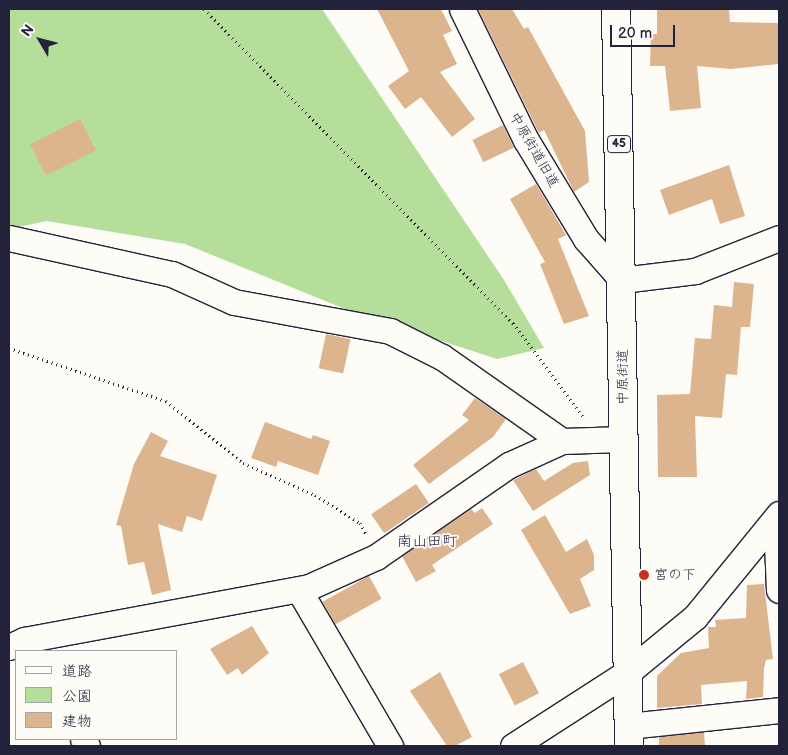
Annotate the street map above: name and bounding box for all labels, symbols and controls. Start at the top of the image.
north arrow [15,15,65,65]
scale bar [613,15,678,47]
text: N [18,21,38,40]
text: 20 m [618,24,652,43]
street label: 中原街道旧道 [506,109,562,191]
road number: 45 [606,134,632,154]
street label: 中原街道 [615,349,631,405]
district label: 南山田町 [397,533,457,551]
place label: 宮の下 [654,567,696,583]
marker: 宮の下 [638,569,650,581]
legend [15,650,178,740]
text: 道路 [62,662,92,681]
text: 公園 [62,687,92,706]
text: 建物 [62,712,92,731]

